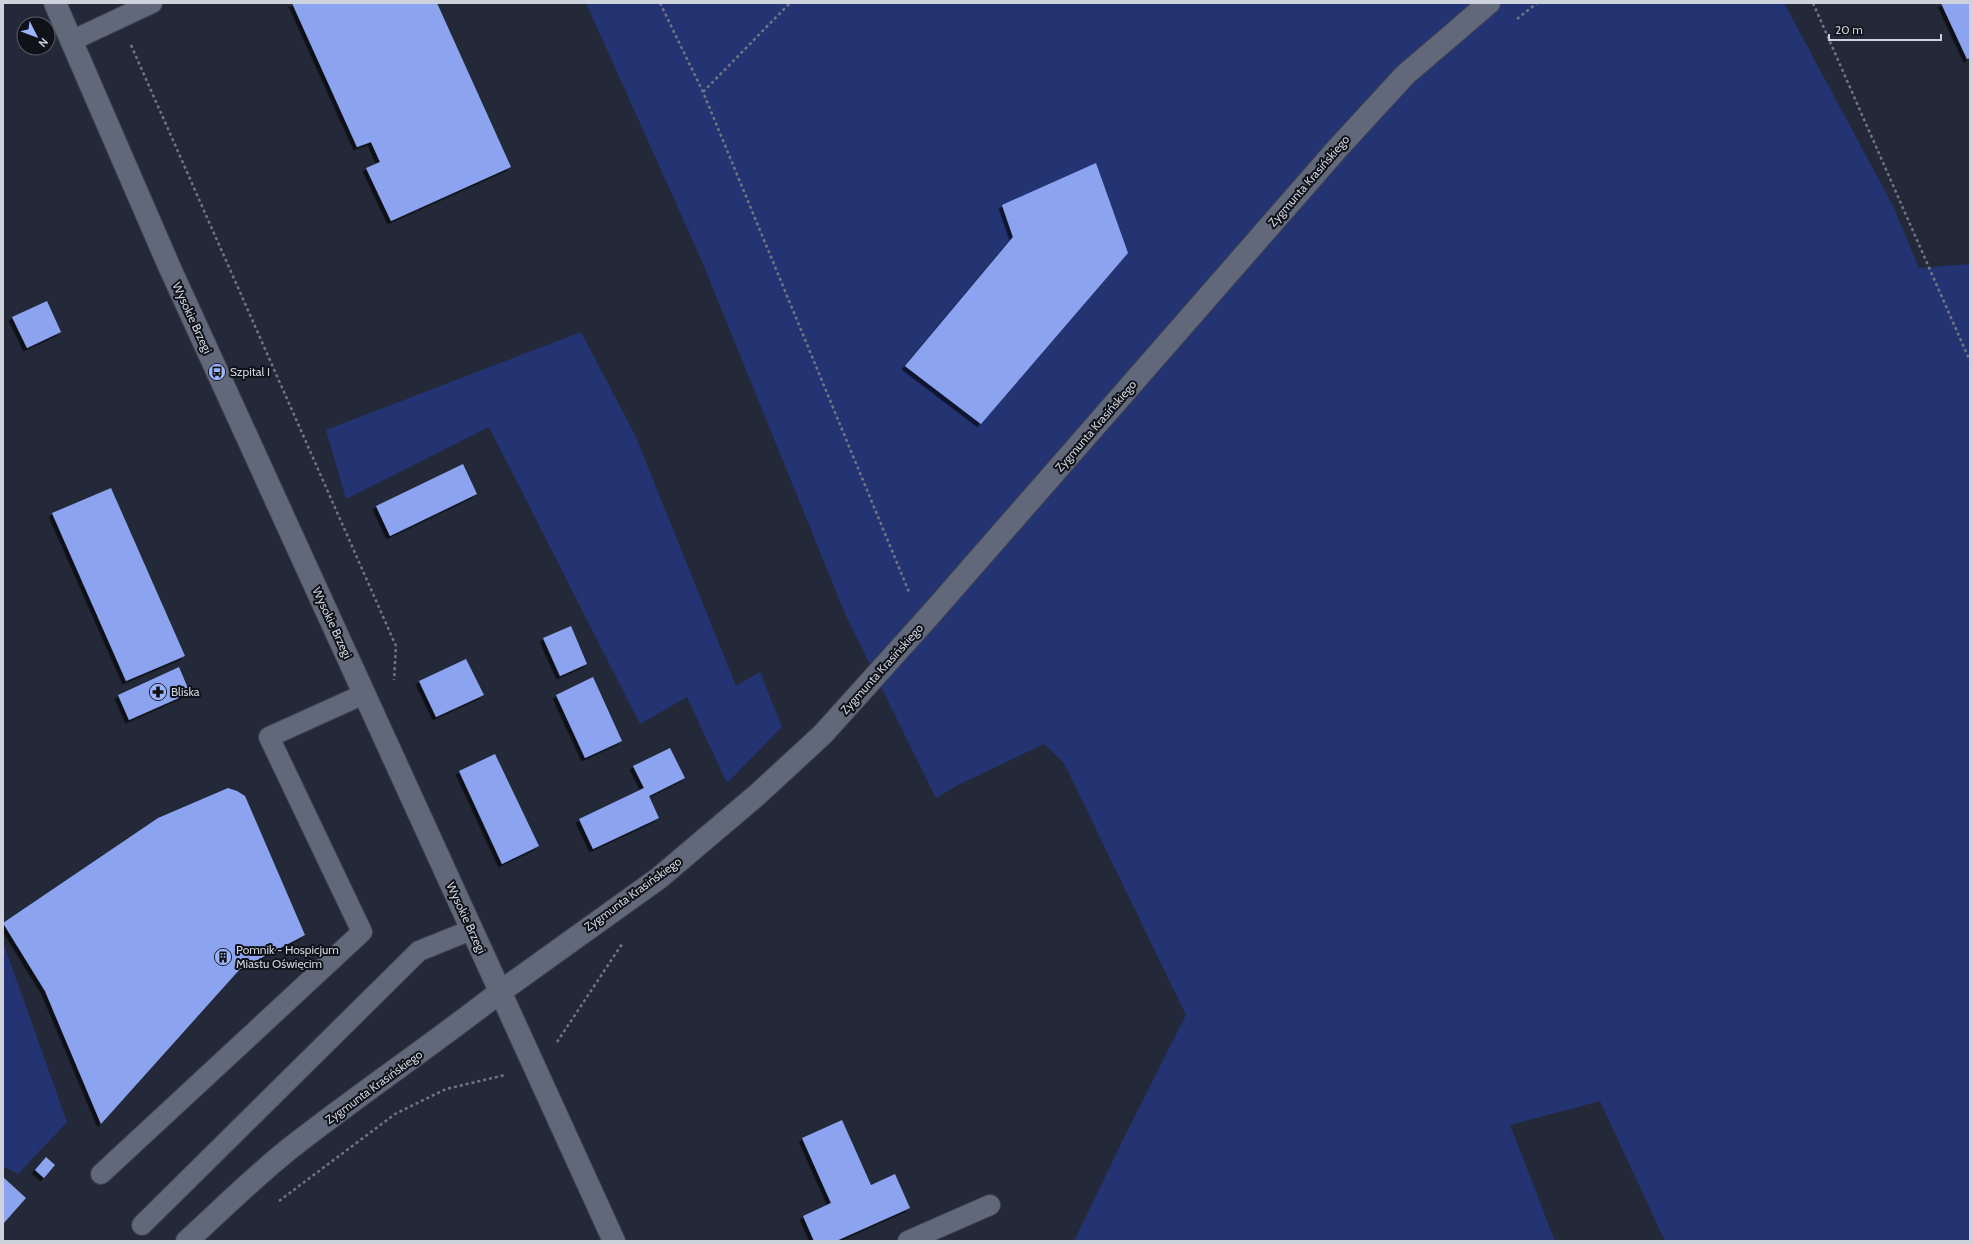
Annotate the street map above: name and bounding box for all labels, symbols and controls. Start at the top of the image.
north arrow [16,16,56,56]
scale bar [1829,16,1941,42]
text: 20 m [1835,22,1863,37]
text: N [36,35,51,50]
street label: Zygmunta Krasińskiego [1265,132,1353,230]
street label: Wysokie Brzegi [169,280,216,356]
bus stop icon: Szpital I [207,362,227,382]
place label: Szpital I [230,364,270,379]
street label: Zygmunta Krasińskiego [1052,377,1140,475]
street label: Wysokie Brzegi [309,585,356,661]
street label: Zygmunta Krasińskiego [837,620,926,717]
pharmacy icon: Bliska [148,682,168,702]
place label: Bliska [171,684,200,699]
street label: Zygmunta Krasińskiego [581,853,685,934]
street label: Wysokie Brzegi [443,880,490,956]
place label: Pomnik - Hospicjum Miastu Oświęcim [236,942,339,971]
building icon: Pomnik - Hospicjum Miastu Oświęcim [213,947,233,967]
street label: Zygmunta Krasińskiego [322,1046,426,1127]

